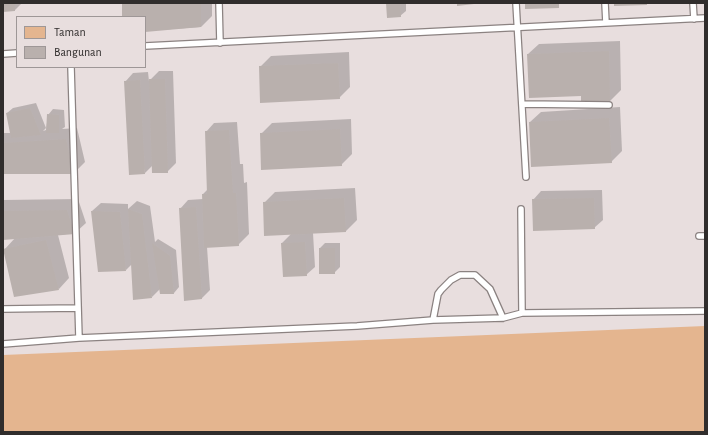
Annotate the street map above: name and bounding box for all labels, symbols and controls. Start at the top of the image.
legend [16,16,146,68]
text: Taman [54,26,86,38]
text: Bangunan [54,46,102,58]

